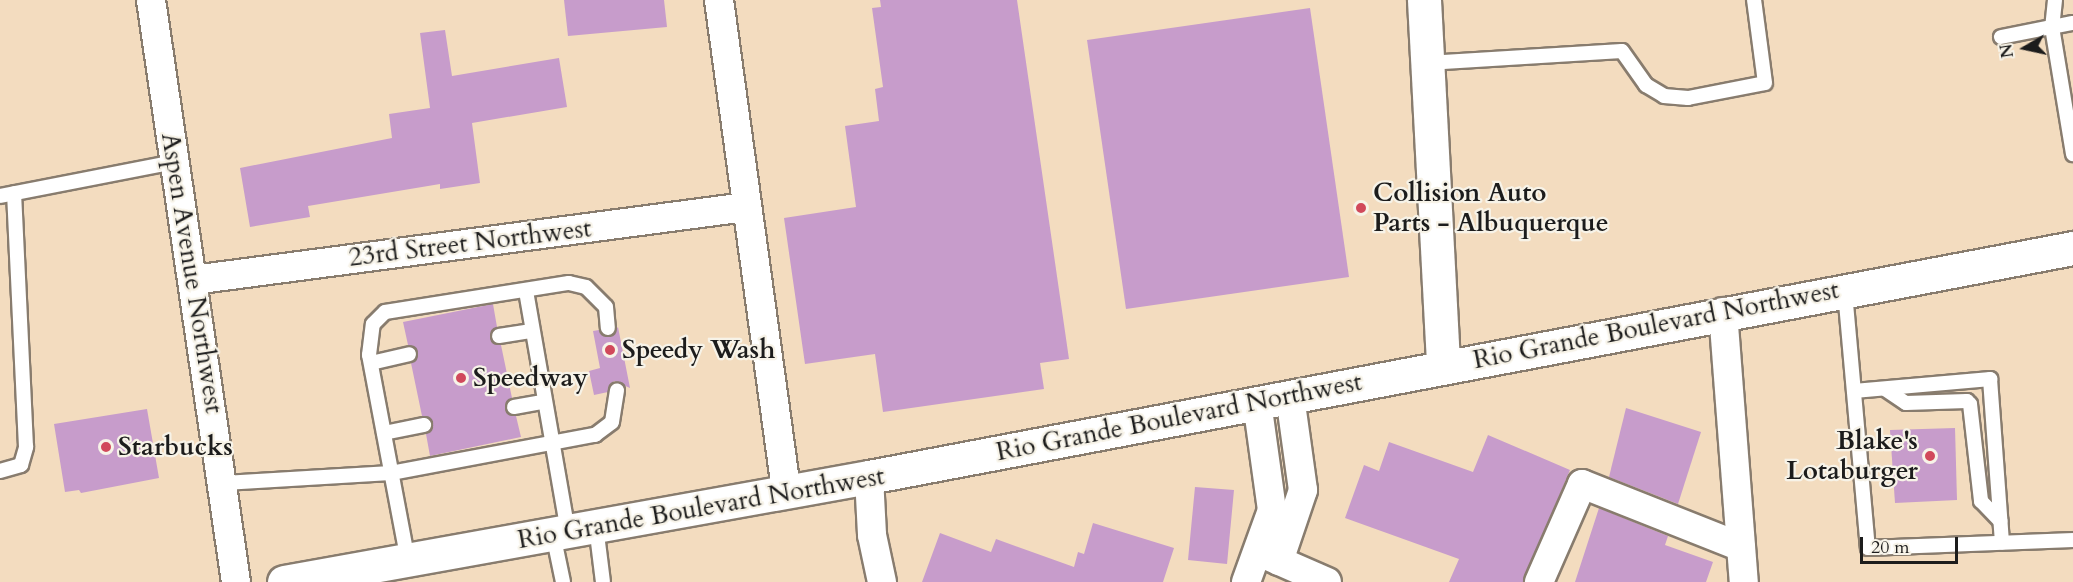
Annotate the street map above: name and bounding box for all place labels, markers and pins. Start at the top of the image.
place label: Collision Auto Parts - Albuquerque [1373,177,1609,238]
marker: Collision Auto Parts - Albuquerque [1354,201,1368,215]
place label: Speedy Wash [622,334,775,366]
marker: Speedy Wash [603,343,617,357]
place label: Speedway [473,362,588,394]
marker: Speedway [454,371,468,385]
place label: Blake's Lotaburger [1786,425,1918,486]
place label: Starbucks [118,431,233,463]
marker: Starbucks [99,440,113,454]
marker: Blake's Lotaburger [1923,449,1937,463]

